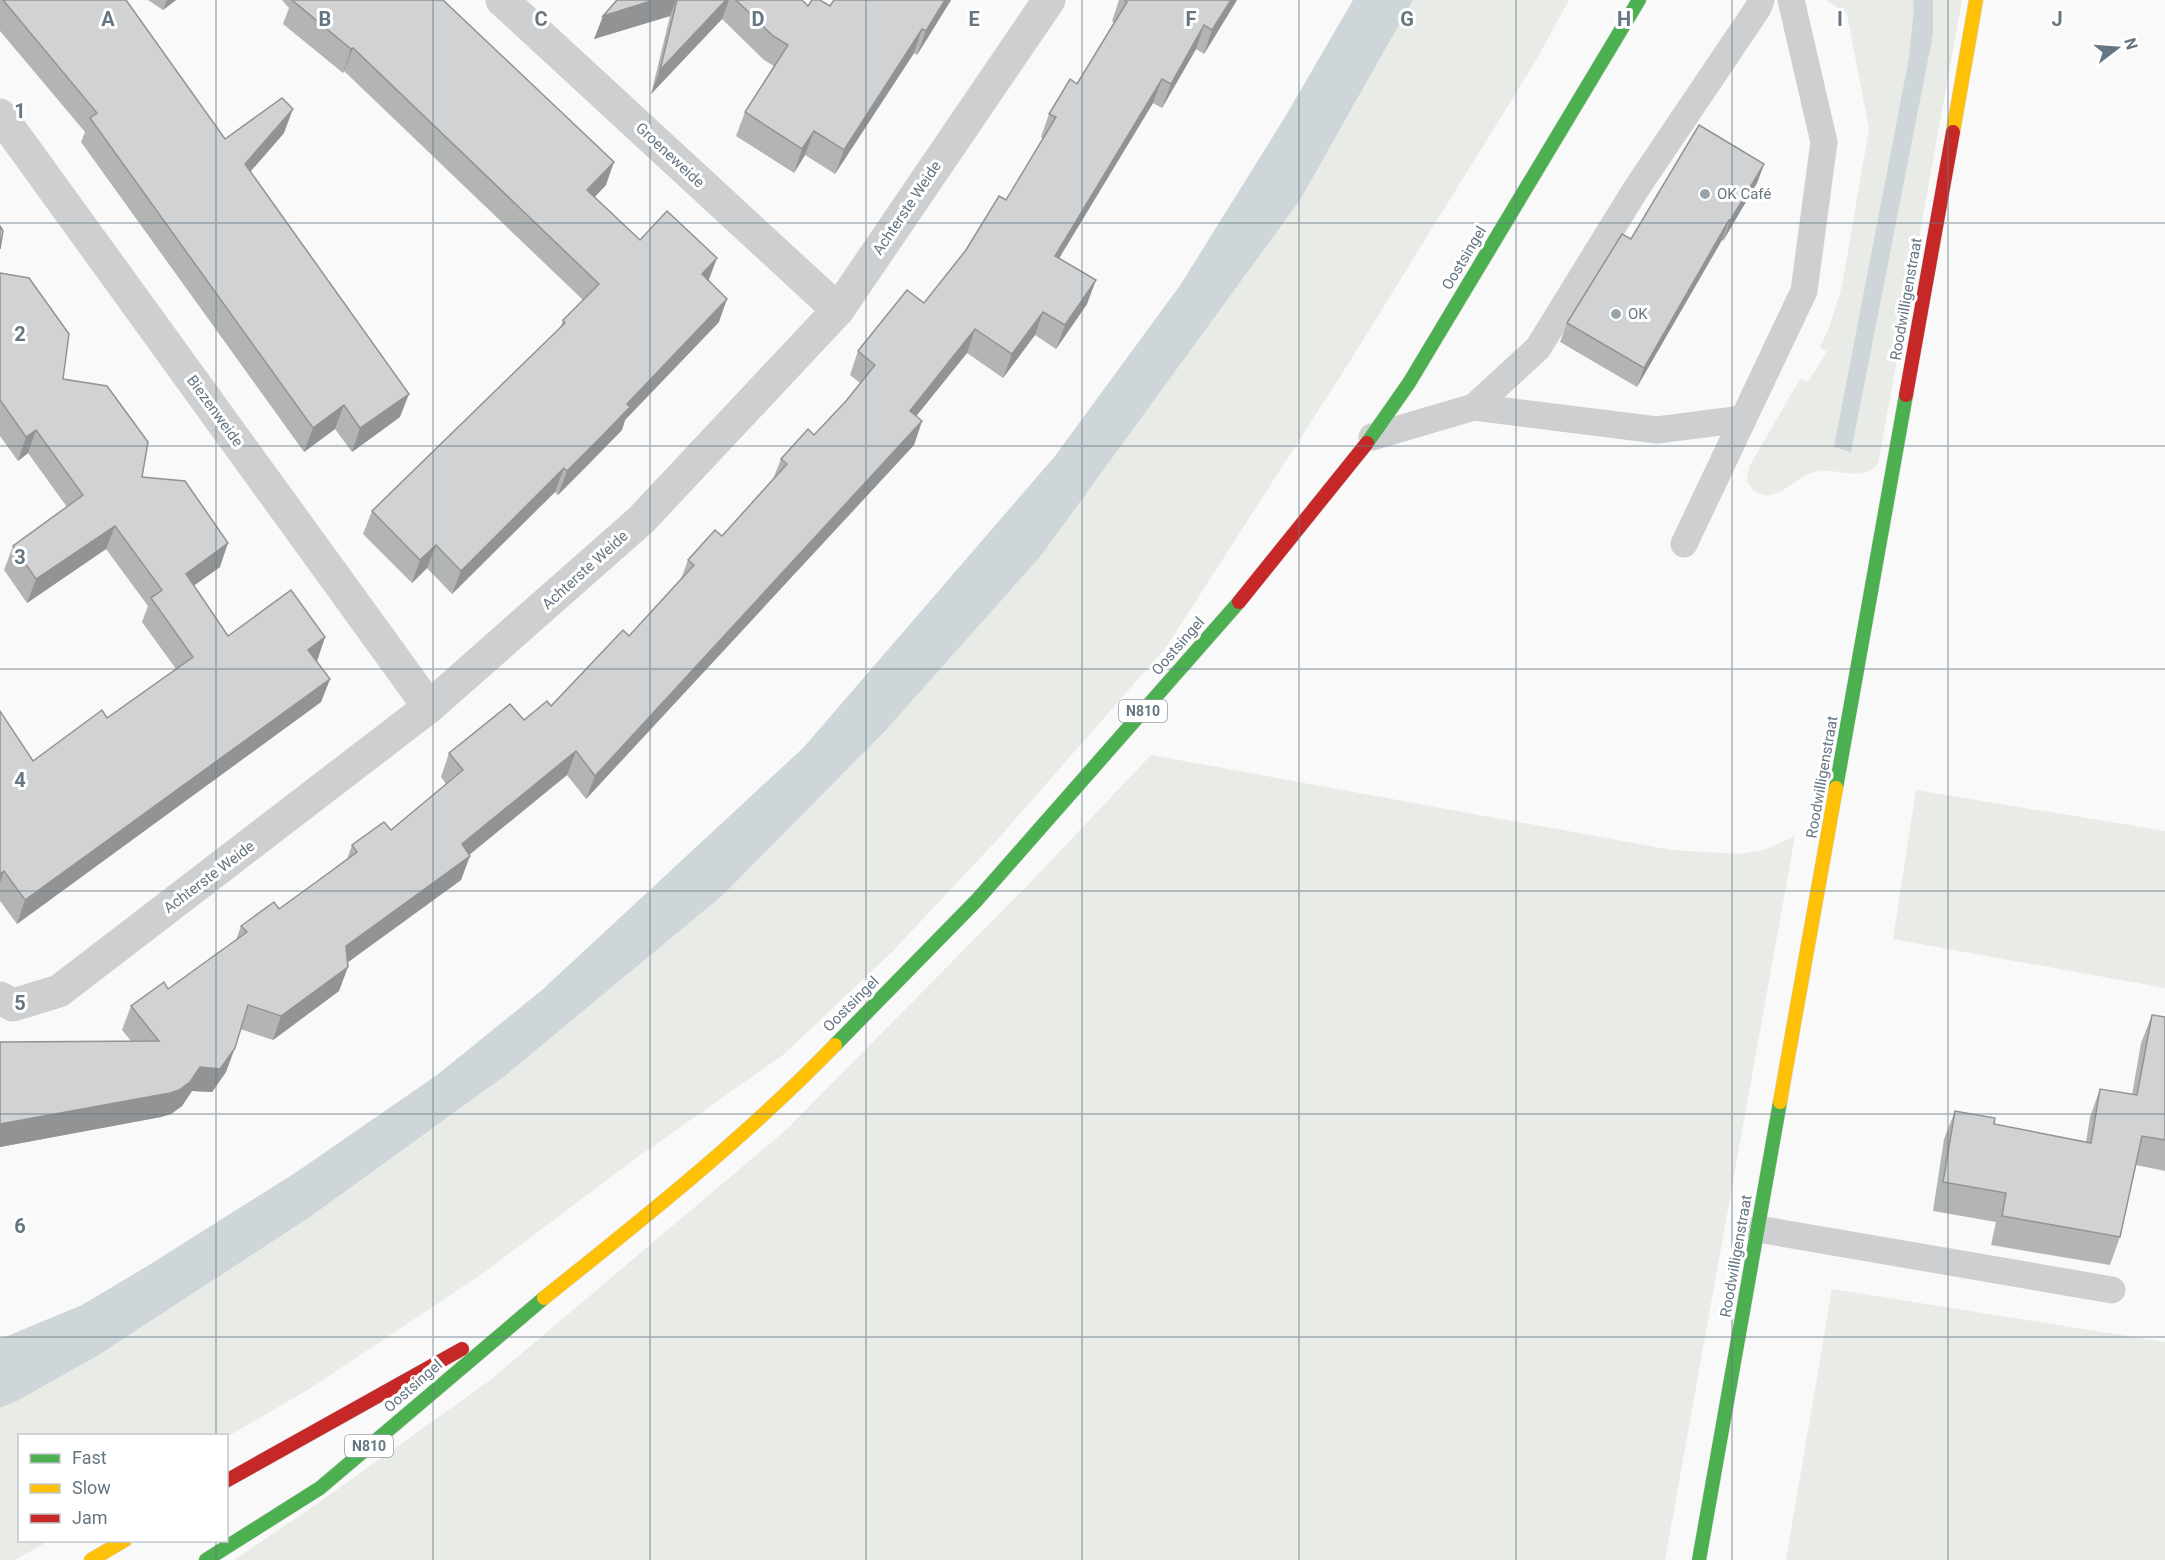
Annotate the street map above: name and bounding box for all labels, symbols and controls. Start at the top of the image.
text: A [101,7,115,31]
text: B [319,7,331,31]
text: C [534,7,548,31]
text: D [752,7,765,31]
text: E [968,7,980,31]
text: F [1186,7,1197,31]
text: G [1400,7,1414,31]
text: H [1617,7,1631,31]
text: I [1837,7,1843,31]
text: J [2051,7,2063,31]
north arrow [2087,18,2147,78]
text: N [2120,36,2142,52]
text: 1 [14,99,26,123]
street label: Groeneweide [632,119,708,191]
street label: Achterste Weide [869,158,945,258]
place label: OK Café [1717,185,1771,203]
marker: OK Café [1698,187,1712,201]
street label: Oostsingel [1438,223,1490,293]
street label: Roodwilligenstraat [1886,236,1926,362]
place label: OK [1628,305,1648,323]
marker: OK [1609,307,1623,321]
text: 2 [14,322,26,346]
street label: Biezenweide [183,372,247,450]
street label: Achterste Weide [538,527,632,613]
text: 3 [14,545,26,569]
street label: Oostsingel [1148,613,1208,679]
road number: N810 [1119,700,1167,722]
street label: Roodwilligenstraat [1802,714,1842,840]
text: 4 [14,768,26,792]
street label: Achterste Weide [160,837,258,917]
street label: Oostsingel [819,972,883,1036]
text: 5 [14,991,26,1015]
street label: Roodwilligenstraat [1716,1193,1756,1319]
text: 6 [14,1214,26,1238]
street label: Oostsingel [380,1356,446,1416]
legend [18,1434,228,1542]
road number: N810 [345,1435,393,1457]
text: Fast [72,1447,107,1468]
text: Slow [72,1477,111,1498]
text: Jam [72,1507,108,1528]

